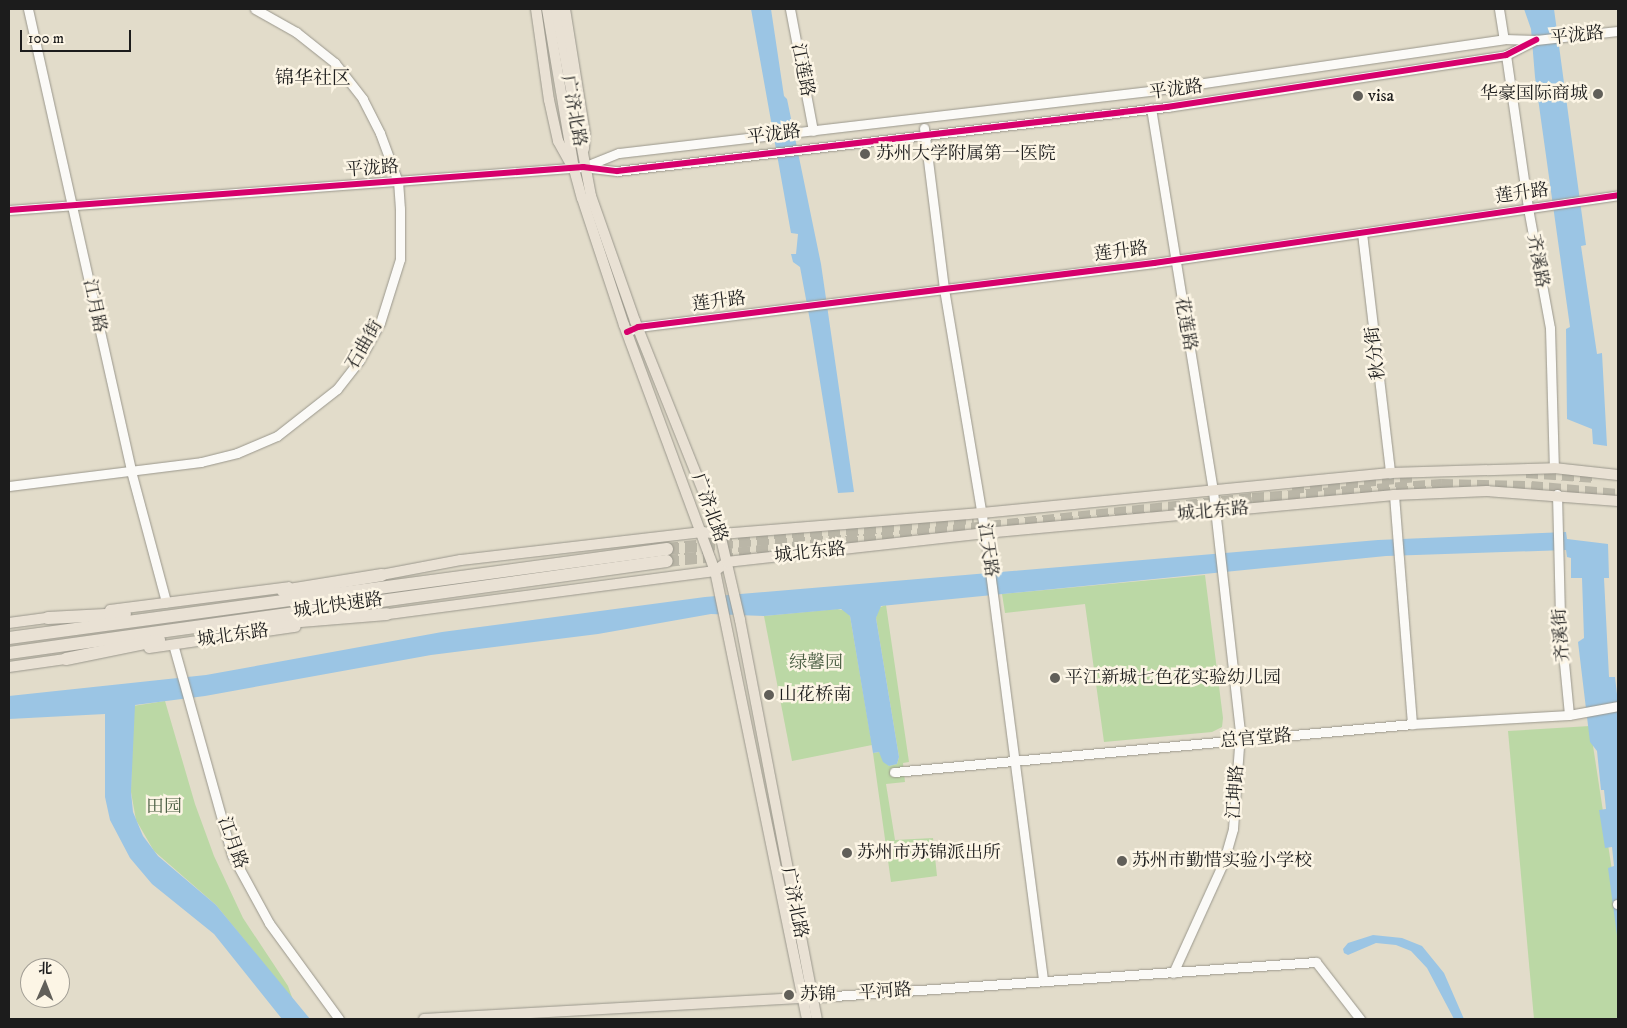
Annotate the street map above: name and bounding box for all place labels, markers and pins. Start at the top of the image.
place label: 华豪国际商城 [1480,83,1588,105]
place label: visa [1368,85,1394,107]
marker: 华豪国际商城 [1592,88,1604,100]
marker: visa [1352,90,1364,102]
place label: 苏州大学附属第一医院 [876,143,1056,165]
marker: 苏州大学附属第一医院 [858,147,872,161]
place label: 平江新城七色花实验幼儿园 [1065,667,1281,689]
marker: 平江新城七色花实验幼儿园 [1049,672,1061,684]
place label: 山花桥南 [779,684,851,706]
marker: 山花桥南 [763,689,775,701]
place label: 苏州市苏锦派出所 [857,842,1001,864]
marker: 苏州市苏锦派出所 [841,847,853,859]
place label: 苏州市勤惜实验小学校 [1132,850,1312,872]
marker: 苏州市勤惜实验小学校 [1116,855,1128,867]
place label: 苏锦 [800,984,836,1006]
marker: 苏锦 [782,988,796,1002]

